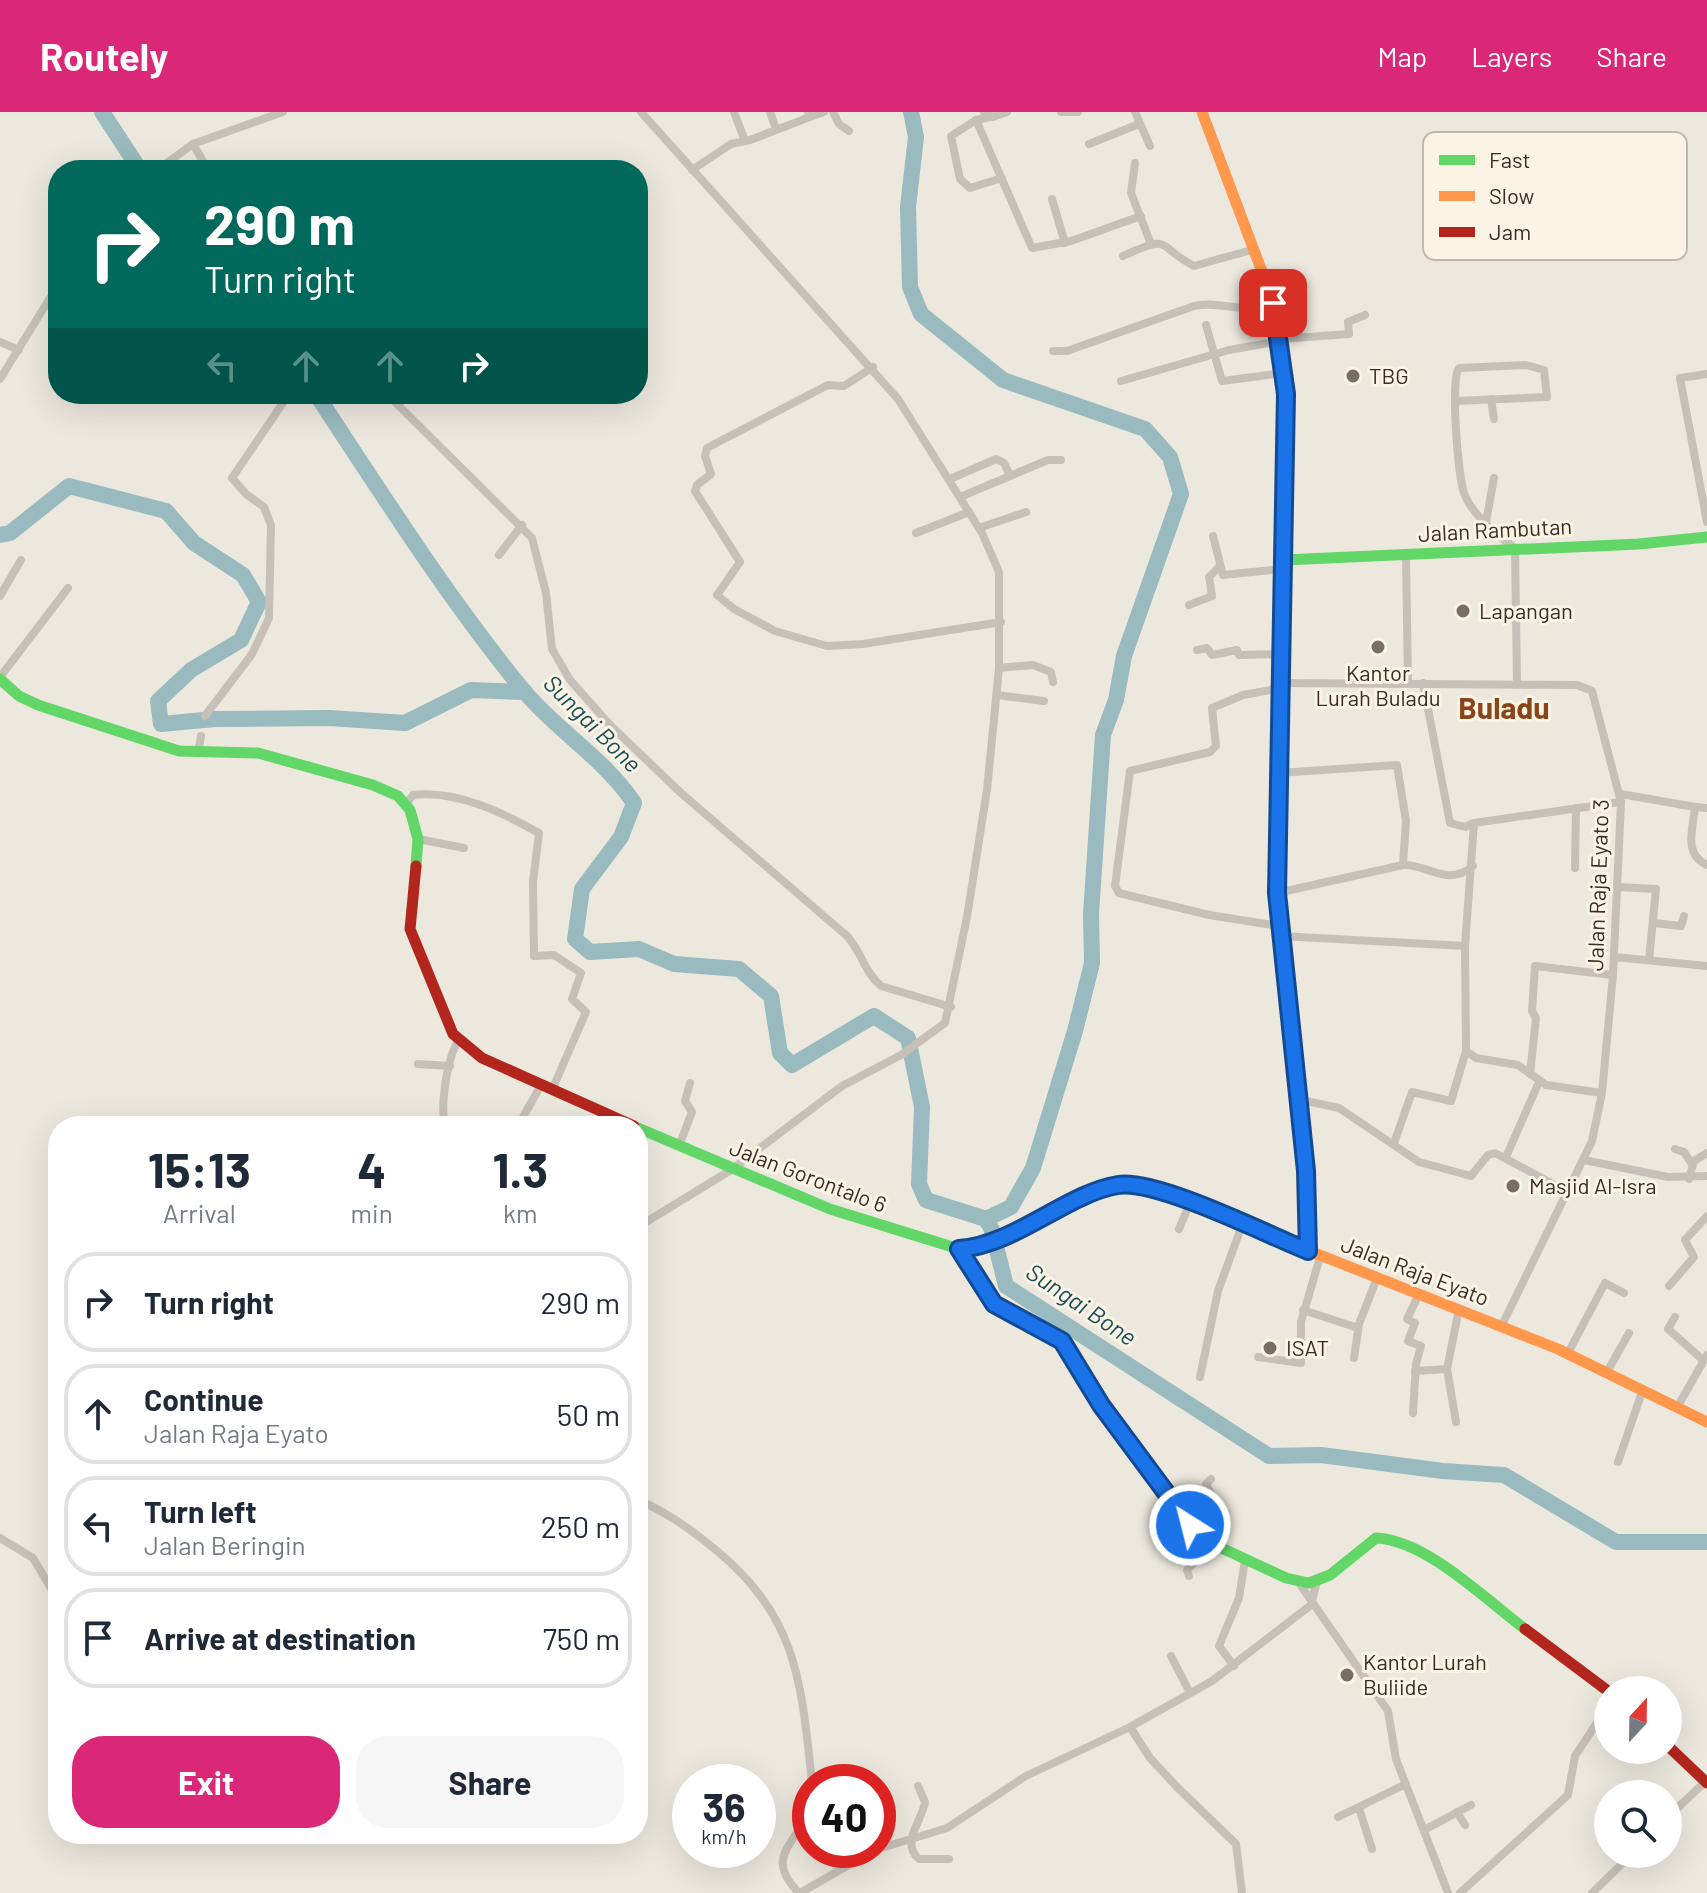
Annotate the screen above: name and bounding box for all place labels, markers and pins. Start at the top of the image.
pin [1239,269,1307,337]
place label: TBG [1369,362,1409,388]
marker: TBG [1344,367,1362,385]
place label: Lapangan [1479,597,1573,623]
marker: Lapangan [1454,602,1472,620]
marker: Kantor Lurah Buladu [1369,638,1387,656]
place label: Kantor Lurah Buladu [1315,659,1441,710]
place label: Masjid Al-Isra [1529,1172,1657,1198]
marker: Masjid Al-Isra [1504,1177,1522,1195]
place label: ISAT [1286,1334,1329,1360]
marker: ISAT [1261,1339,1279,1357]
place label: Kantor Lurah Buliide [1363,1648,1487,1699]
marker: Kantor Lurah Buliide [1338,1666,1356,1684]

